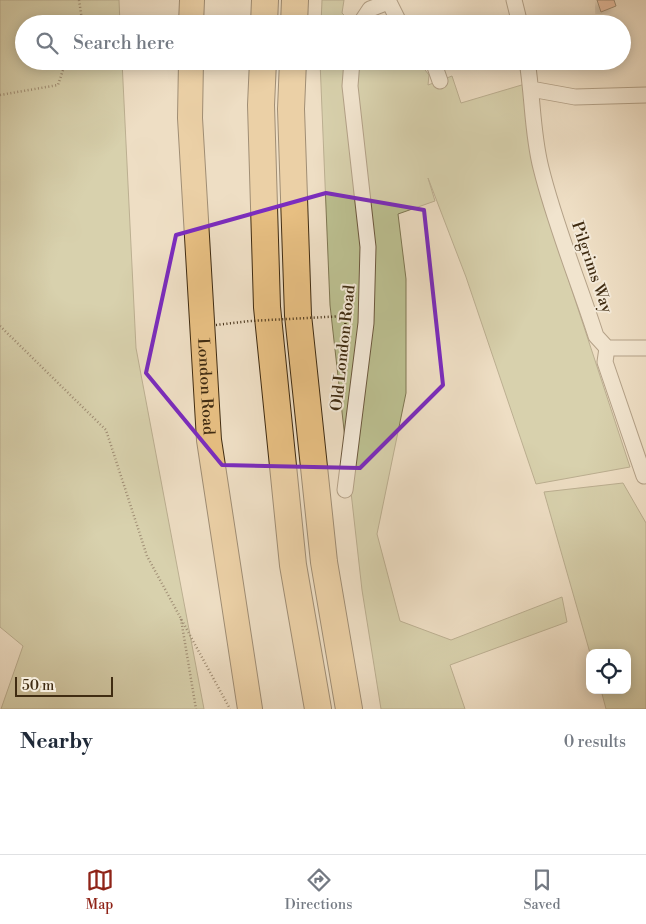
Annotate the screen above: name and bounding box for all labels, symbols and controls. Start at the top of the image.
search box [15,15,631,70]
icon: search [33,29,61,57]
text: Search here [73,31,174,55]
street label: Pilgrims Way [567,218,617,316]
street label: Old London Road [326,284,360,412]
street label: London Road [193,337,219,436]
map controls [586,649,631,694]
button: locate [586,649,631,694]
scale bar [15,674,112,697]
text: 50 m [22,677,54,695]
text: Nearby [20,729,93,755]
text: 0 results [564,732,626,752]
tab: Map [86,866,114,914]
tab: Directions [285,866,352,914]
tab: Saved [524,866,560,914]

